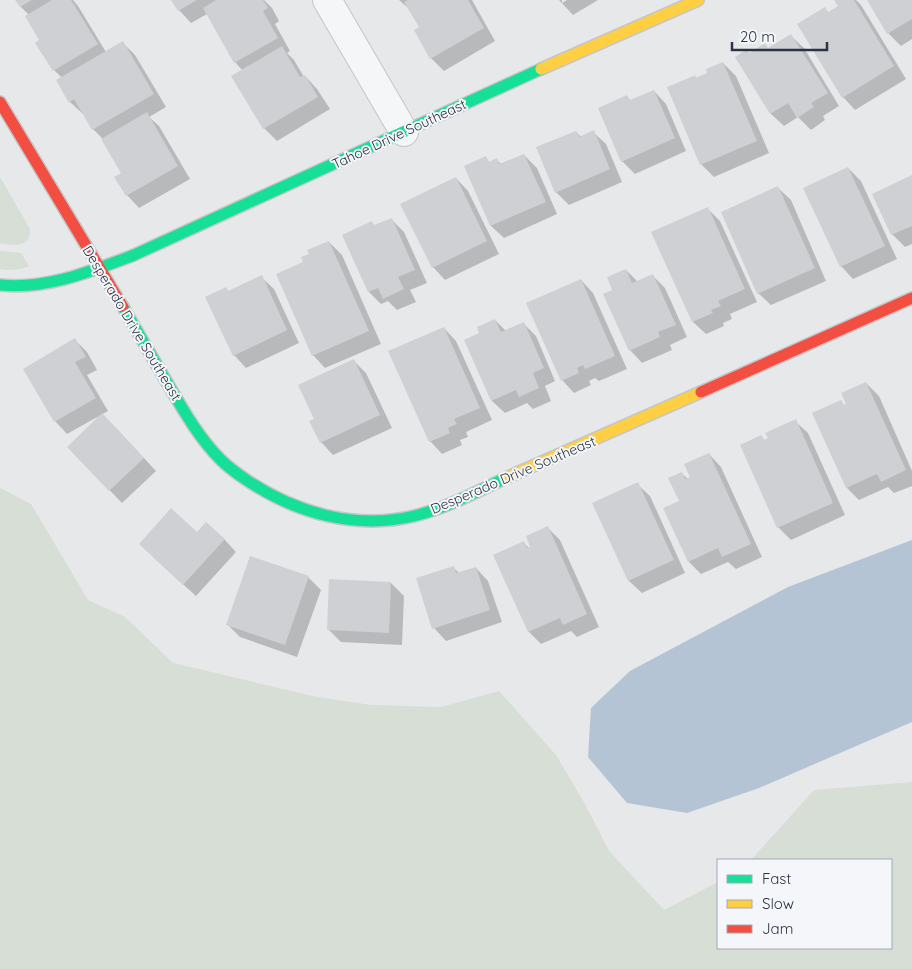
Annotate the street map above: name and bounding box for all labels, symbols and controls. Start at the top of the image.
scale bar [732,20,827,52]
text: 20 m [740,27,775,46]
street label: Tahoe Drive Southeast [329,95,469,173]
street label: Desperado Drive Southeast [78,242,186,404]
street label: Desperado Drive Southeast [428,432,599,518]
legend [717,859,892,949]
text: Fast [762,869,791,888]
text: Slow [762,894,794,913]
text: Jam [762,919,793,938]

